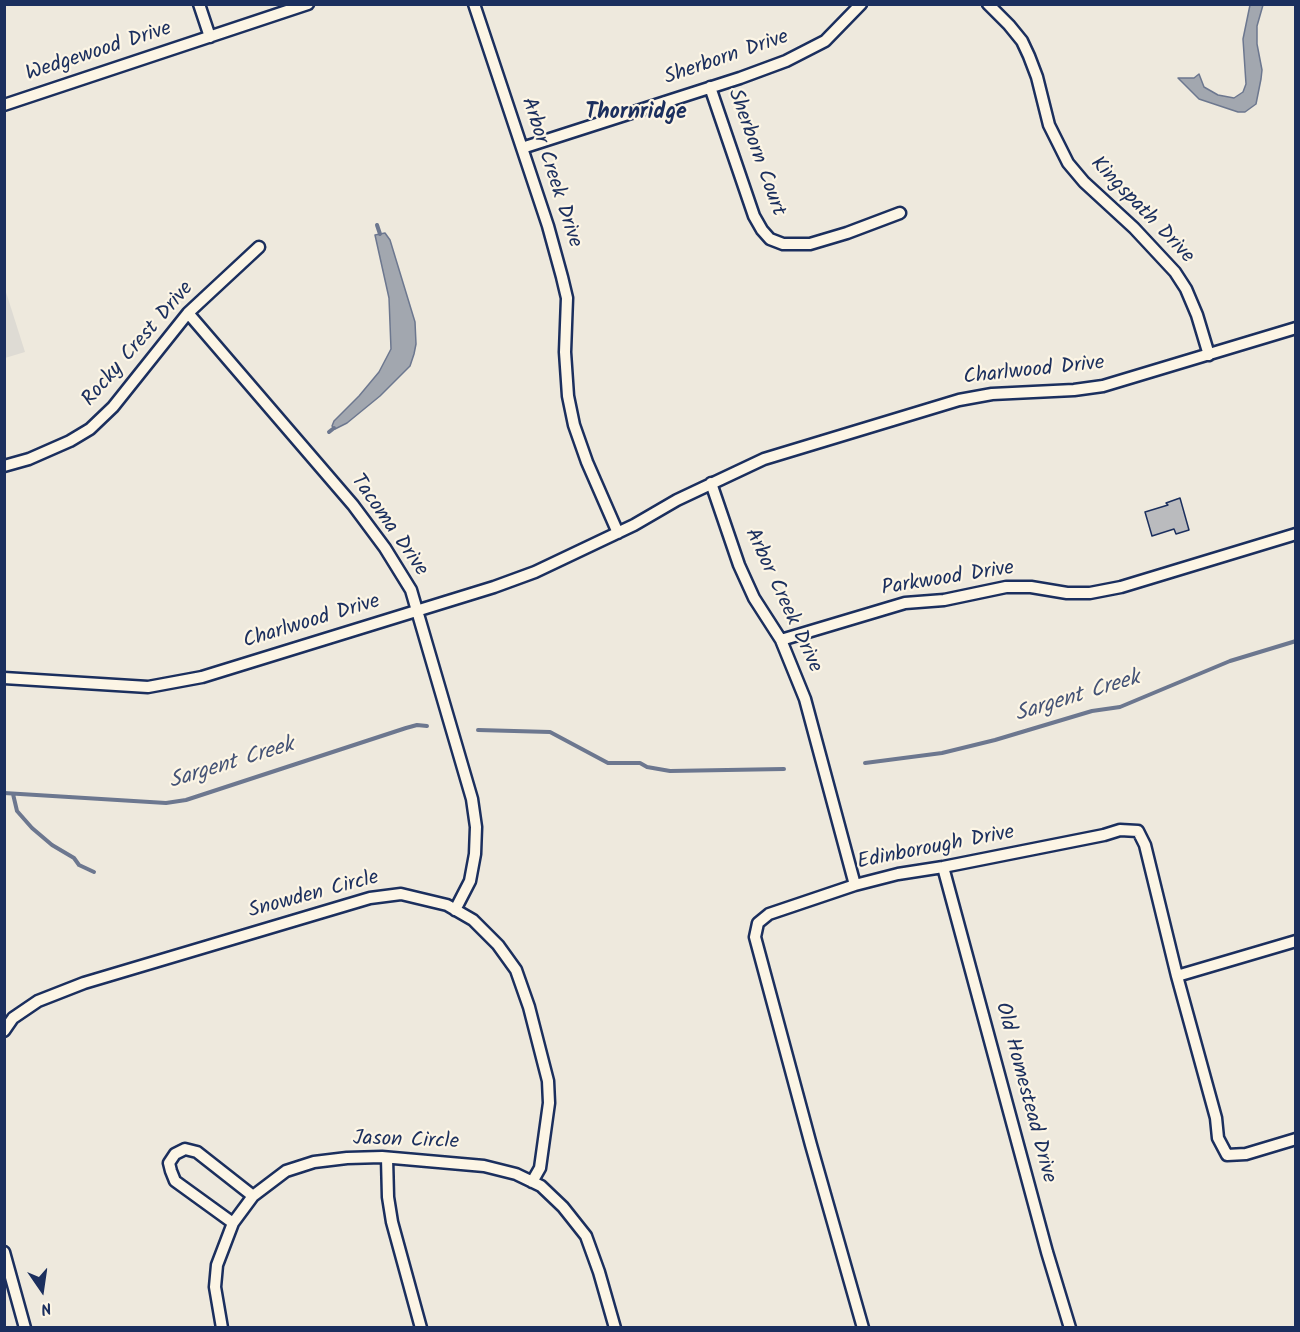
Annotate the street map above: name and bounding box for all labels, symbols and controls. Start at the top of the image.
street label: Wedgewood Drive [23,18,175,88]
street label: Sherborn Drive [662,26,792,92]
street label: Sherborn Court [720,86,790,220]
street label: Arbor Creek Drive [514,95,586,251]
district label: Thornridge [585,101,687,127]
street label: Kingspath Drive [1084,152,1198,270]
street label: Rocky Crest Drive [78,277,200,413]
street label: Charlwood Drive [962,352,1106,392]
street label: Tacoma Drive [344,470,432,582]
street label: Arbor Creek Drive [738,525,826,677]
street label: Parkwood Drive [880,557,1016,603]
street label: Charlwood Drive [241,590,383,656]
water label: Sargent Creek [1012,666,1144,730]
water label: Sargent Creek [166,733,298,797]
street label: Edinborough Drive [855,821,1017,877]
street label: Snowden Circle [246,866,382,926]
street label: Old Homestead Drive [988,1000,1060,1186]
street label: Jason Circle [352,1128,460,1156]
north arrow [12,1260,72,1320]
text: N [38,1295,54,1321]

